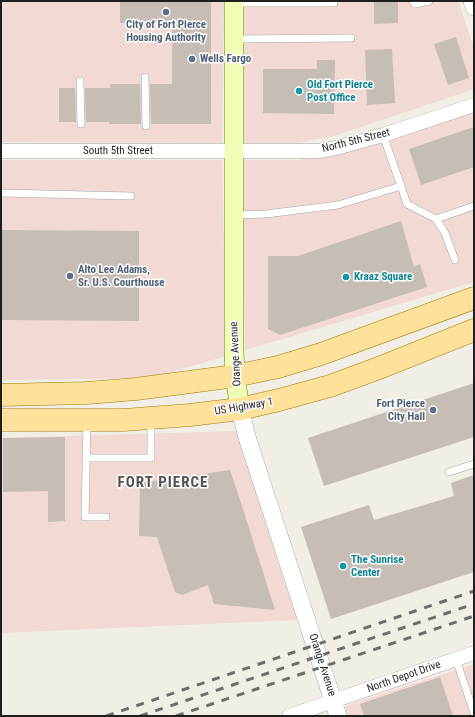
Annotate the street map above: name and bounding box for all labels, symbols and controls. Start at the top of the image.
marker: City of Fort Pierce Housing Authority [161,7,171,17]
place label: City of Fort Pierce Housing Authority [126,18,206,44]
place label: Wells Fargo [200,52,251,66]
marker: Wells Fargo [187,54,197,64]
place label: Old Fort Pierce Post Office [307,78,373,104]
marker: Old Fort Pierce Post Office [294,86,304,96]
street label: North 5th Street [321,126,391,156]
street label: South 5th Street [83,144,153,158]
place label: Alto Lee Adams, Sr. U.S. Courthouse [78,263,165,289]
place label: Kraaz Square [354,270,412,284]
marker: Alto Lee Adams, Sr. U.S. Courthouse [65,271,75,281]
marker: Kraaz Square [341,272,351,282]
street label: Orange Avenue [228,321,244,387]
street label: US Highway 1 [214,395,274,419]
place label: Fort Pierce City Hall [376,397,425,423]
marker: Fort Pierce City Hall [428,405,438,415]
district label: FORT PIERCE [118,474,208,492]
place label: The Sunrise Center [351,553,404,579]
marker: The Sunrise Center [338,561,348,571]
street label: Orange Avenue [306,632,338,698]
street label: North Depot Drive [365,658,443,696]

